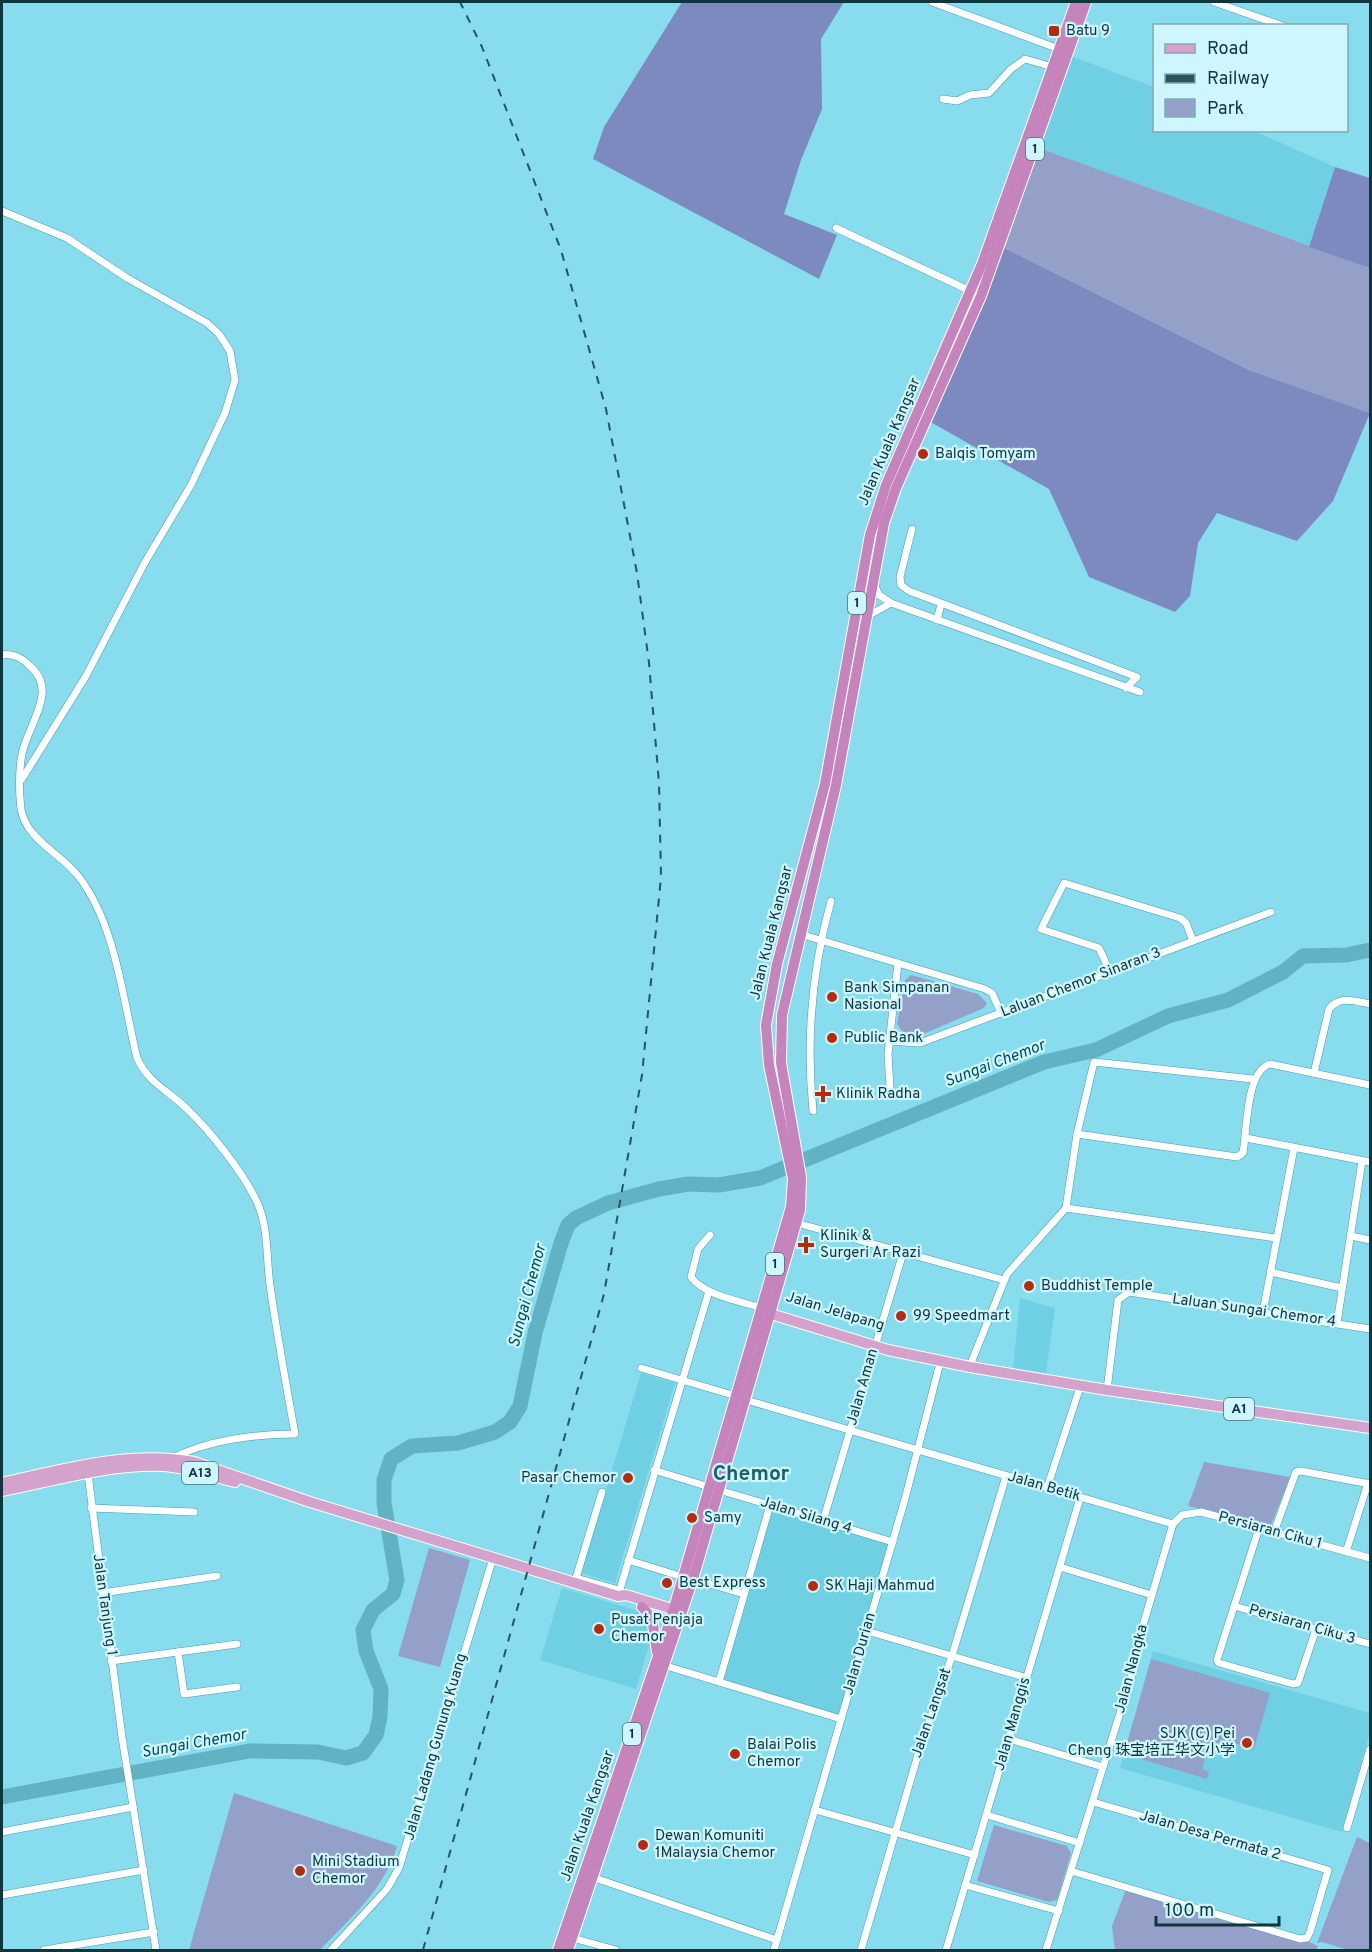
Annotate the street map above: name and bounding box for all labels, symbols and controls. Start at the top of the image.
place label: Batu 9 [1066,22,1110,41]
marker: Batu 9 [1047,24,1061,38]
legend [1153,24,1348,132]
text: Road [1207,38,1249,61]
text: Railway [1207,68,1269,91]
text: Park [1207,98,1244,121]
road number: 1 [1026,138,1044,160]
street label: Jalan Kuala Kangsar [854,375,926,509]
place label: Balqis Tomyam [935,445,1036,464]
marker: Balqis Tomyam [916,447,930,461]
road number: 1 [848,592,866,614]
street label: Jalan Kuala Kangsar [746,864,798,1002]
street label: Laluan Chemor Sinaran 3 [998,944,1164,1022]
place label: Bank Simpanan Nasional [844,979,950,1015]
marker: Bank Simpanan Nasional [825,990,839,1004]
place label: Public Bank [844,1029,923,1048]
marker: Public Bank [825,1031,839,1045]
water label: Sungai Chemor [942,1035,1050,1092]
marker: Klinik Radha [814,1085,832,1103]
place label: Klinik Radha [836,1085,920,1104]
place label: Klinik & Surgeri Ar Razi [820,1227,921,1263]
marker: Klinik & Surgeri Ar Razi [797,1236,815,1254]
water label: Sungai Chemor [505,1240,552,1350]
road number: 1 [766,1253,784,1275]
place label: Buddhist Temple [1041,1277,1153,1296]
marker: Buddhist Temple [1022,1279,1036,1293]
street label: Jalan Jelapang [783,1288,887,1336]
street label: Laluan Sungai Chemor 4 [1171,1290,1337,1332]
place label: 99 Speedmart [913,1307,1010,1326]
marker: 99 Speedmart [894,1309,908,1323]
street label: Jalan Aman [843,1346,883,1428]
road number: A1 [1224,1398,1254,1420]
district label: Chemor [713,1461,790,1488]
road number: A13 [182,1462,218,1484]
street label: Jalan Betik [1005,1468,1083,1506]
place label: Pasar Chemor [521,1469,616,1488]
marker: Pasar Chemor [621,1471,635,1485]
street label: Jalan Silang 4 [758,1493,854,1539]
street label: Persiaran Ciku 1 [1216,1508,1324,1554]
place label: Samy [704,1509,742,1528]
marker: Samy [685,1511,699,1525]
street label: Jalan Tanjung 1 [87,1553,121,1657]
place label: Best Express [679,1574,766,1593]
marker: Best Express [660,1576,674,1590]
place label: SK Haji Mahmud [825,1577,935,1596]
marker: SK Haji Mahmud [806,1579,820,1593]
street label: Persiaran Ciku 3 [1246,1601,1358,1649]
place label: Pusat Penjaja Chemor [611,1611,703,1647]
street label: Jalan Durian [839,1611,881,1697]
marker: Pusat Penjaja Chemor [592,1622,606,1636]
street label: Jalan Nangka [1111,1623,1153,1715]
street label: Jalan Ladang Gunung Kuang [400,1651,472,1843]
street label: Jalan Langsat [908,1666,956,1760]
street label: Jalan Manggis [991,1675,1035,1773]
road number: 1 [623,1723,641,1745]
water label: Sungai Chemor [140,1725,250,1763]
place label: SJK (C) Pei Cheng 珠宝培正华文小学 [1068,1725,1235,1761]
place label: Balai Polis Chemor [747,1736,817,1772]
marker: SJK (C) Pei Cheng 珠宝培正华文小学 [1240,1736,1254,1750]
marker: Balai Polis Chemor [728,1747,742,1761]
street label: Jalan Kuala Kangsar [557,1748,619,1884]
street label: Jalan Desa Permata 2 [1137,1807,1283,1865]
place label: Dewan Komuniti 1Malaysia Chemor [655,1827,776,1863]
marker: Dewan Komuniti 1Malaysia Chemor [636,1838,650,1852]
place label: Mini Stadium Chemor [312,1853,400,1889]
marker: Mini Stadium Chemor [293,1864,307,1878]
scale bar [1156,1889,1279,1927]
text: 100 m [1165,1900,1214,1923]

